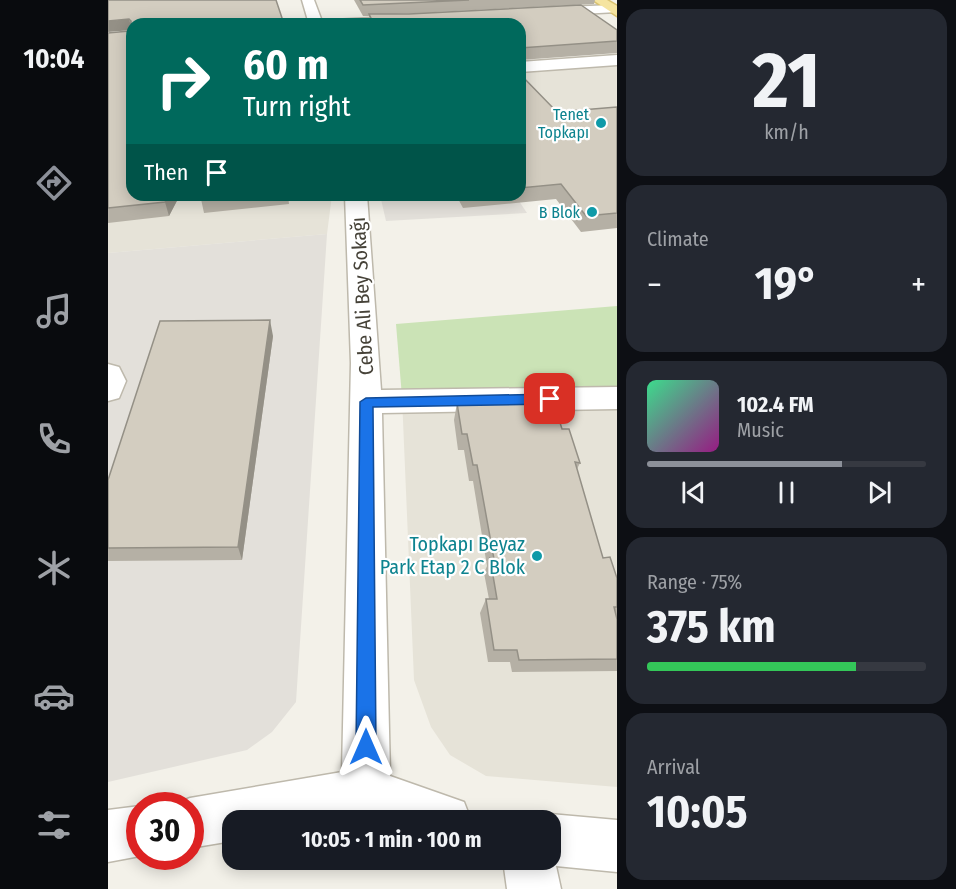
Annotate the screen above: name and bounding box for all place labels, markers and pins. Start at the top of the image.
place label: Tenet Topkapı [538,105,590,142]
marker: Tenet Topkapı [594,116,608,130]
place label: B Blok [539,203,581,222]
marker: B Blok [585,205,599,219]
pin [524,373,575,424]
place label: Topkapı Beyaz Park Etap 2 C Blok [380,532,526,579]
marker: Topkapı Beyaz Park Etap 2 C Blok [530,549,544,563]

